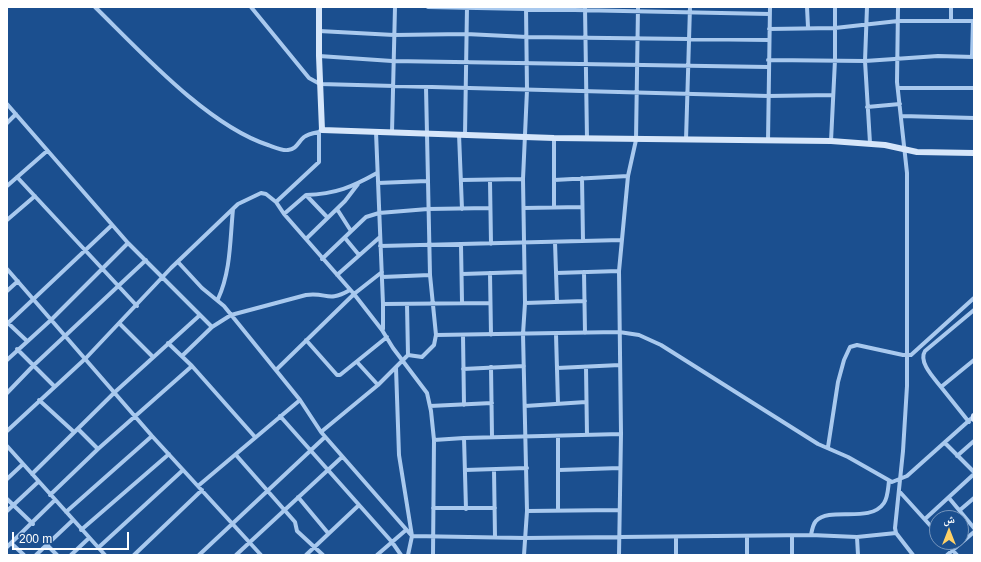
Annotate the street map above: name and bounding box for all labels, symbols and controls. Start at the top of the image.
north arrow [929,510,969,550]
text: ش [943,513,955,525]
scale bar [14,524,131,550]
text: 200 m [19,532,52,546]

